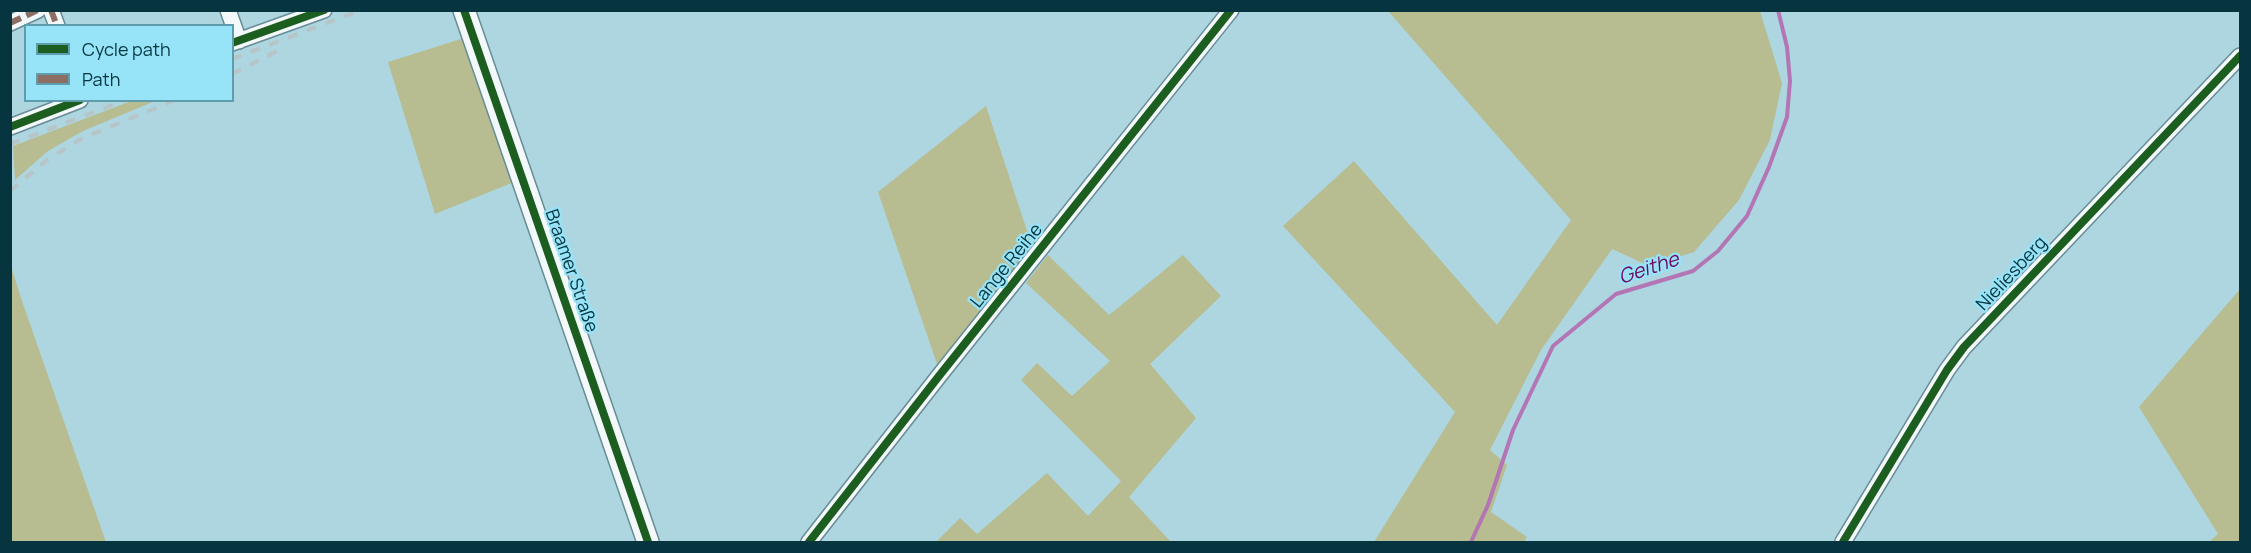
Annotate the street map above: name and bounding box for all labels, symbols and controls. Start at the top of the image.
legend [24,24,234,102]
text: Cycle path [82,37,171,61]
text: Path [82,67,120,91]
street label: Braamer Straße [540,207,602,335]
street label: Lange Reihe [967,220,1047,312]
street label: Nieliesberg [1972,232,2052,316]
water label: Geithe [1616,248,1682,290]

